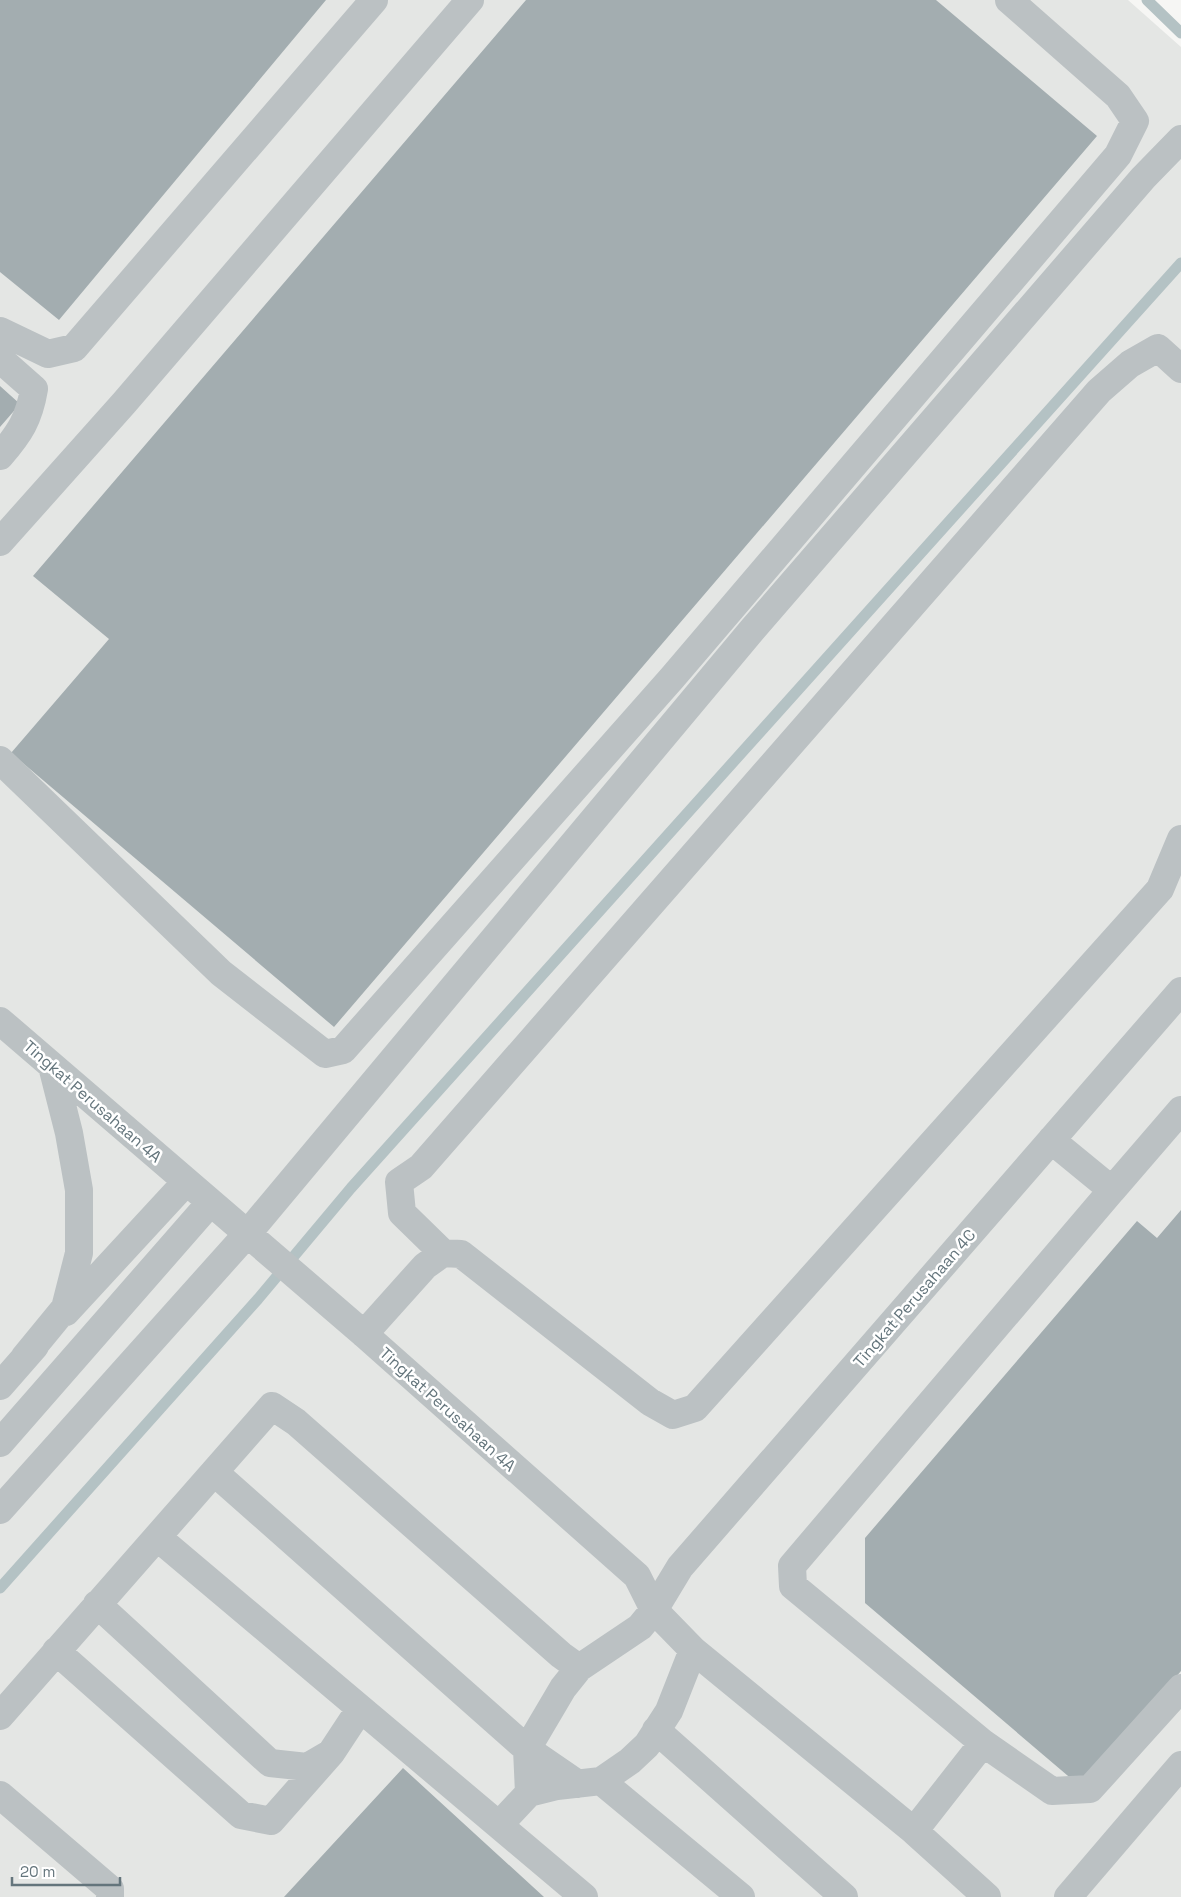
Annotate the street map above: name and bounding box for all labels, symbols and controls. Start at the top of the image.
street label: Tingkat Perusahaan 4A [19,1036,166,1167]
street label: Tingkat Perusahaan 4C [849,1225,980,1372]
street label: Tingkat Perusahaan 4A [375,1343,520,1476]
scale bar [12,1854,120,1886]
text: 20 m [20,1862,55,1881]

